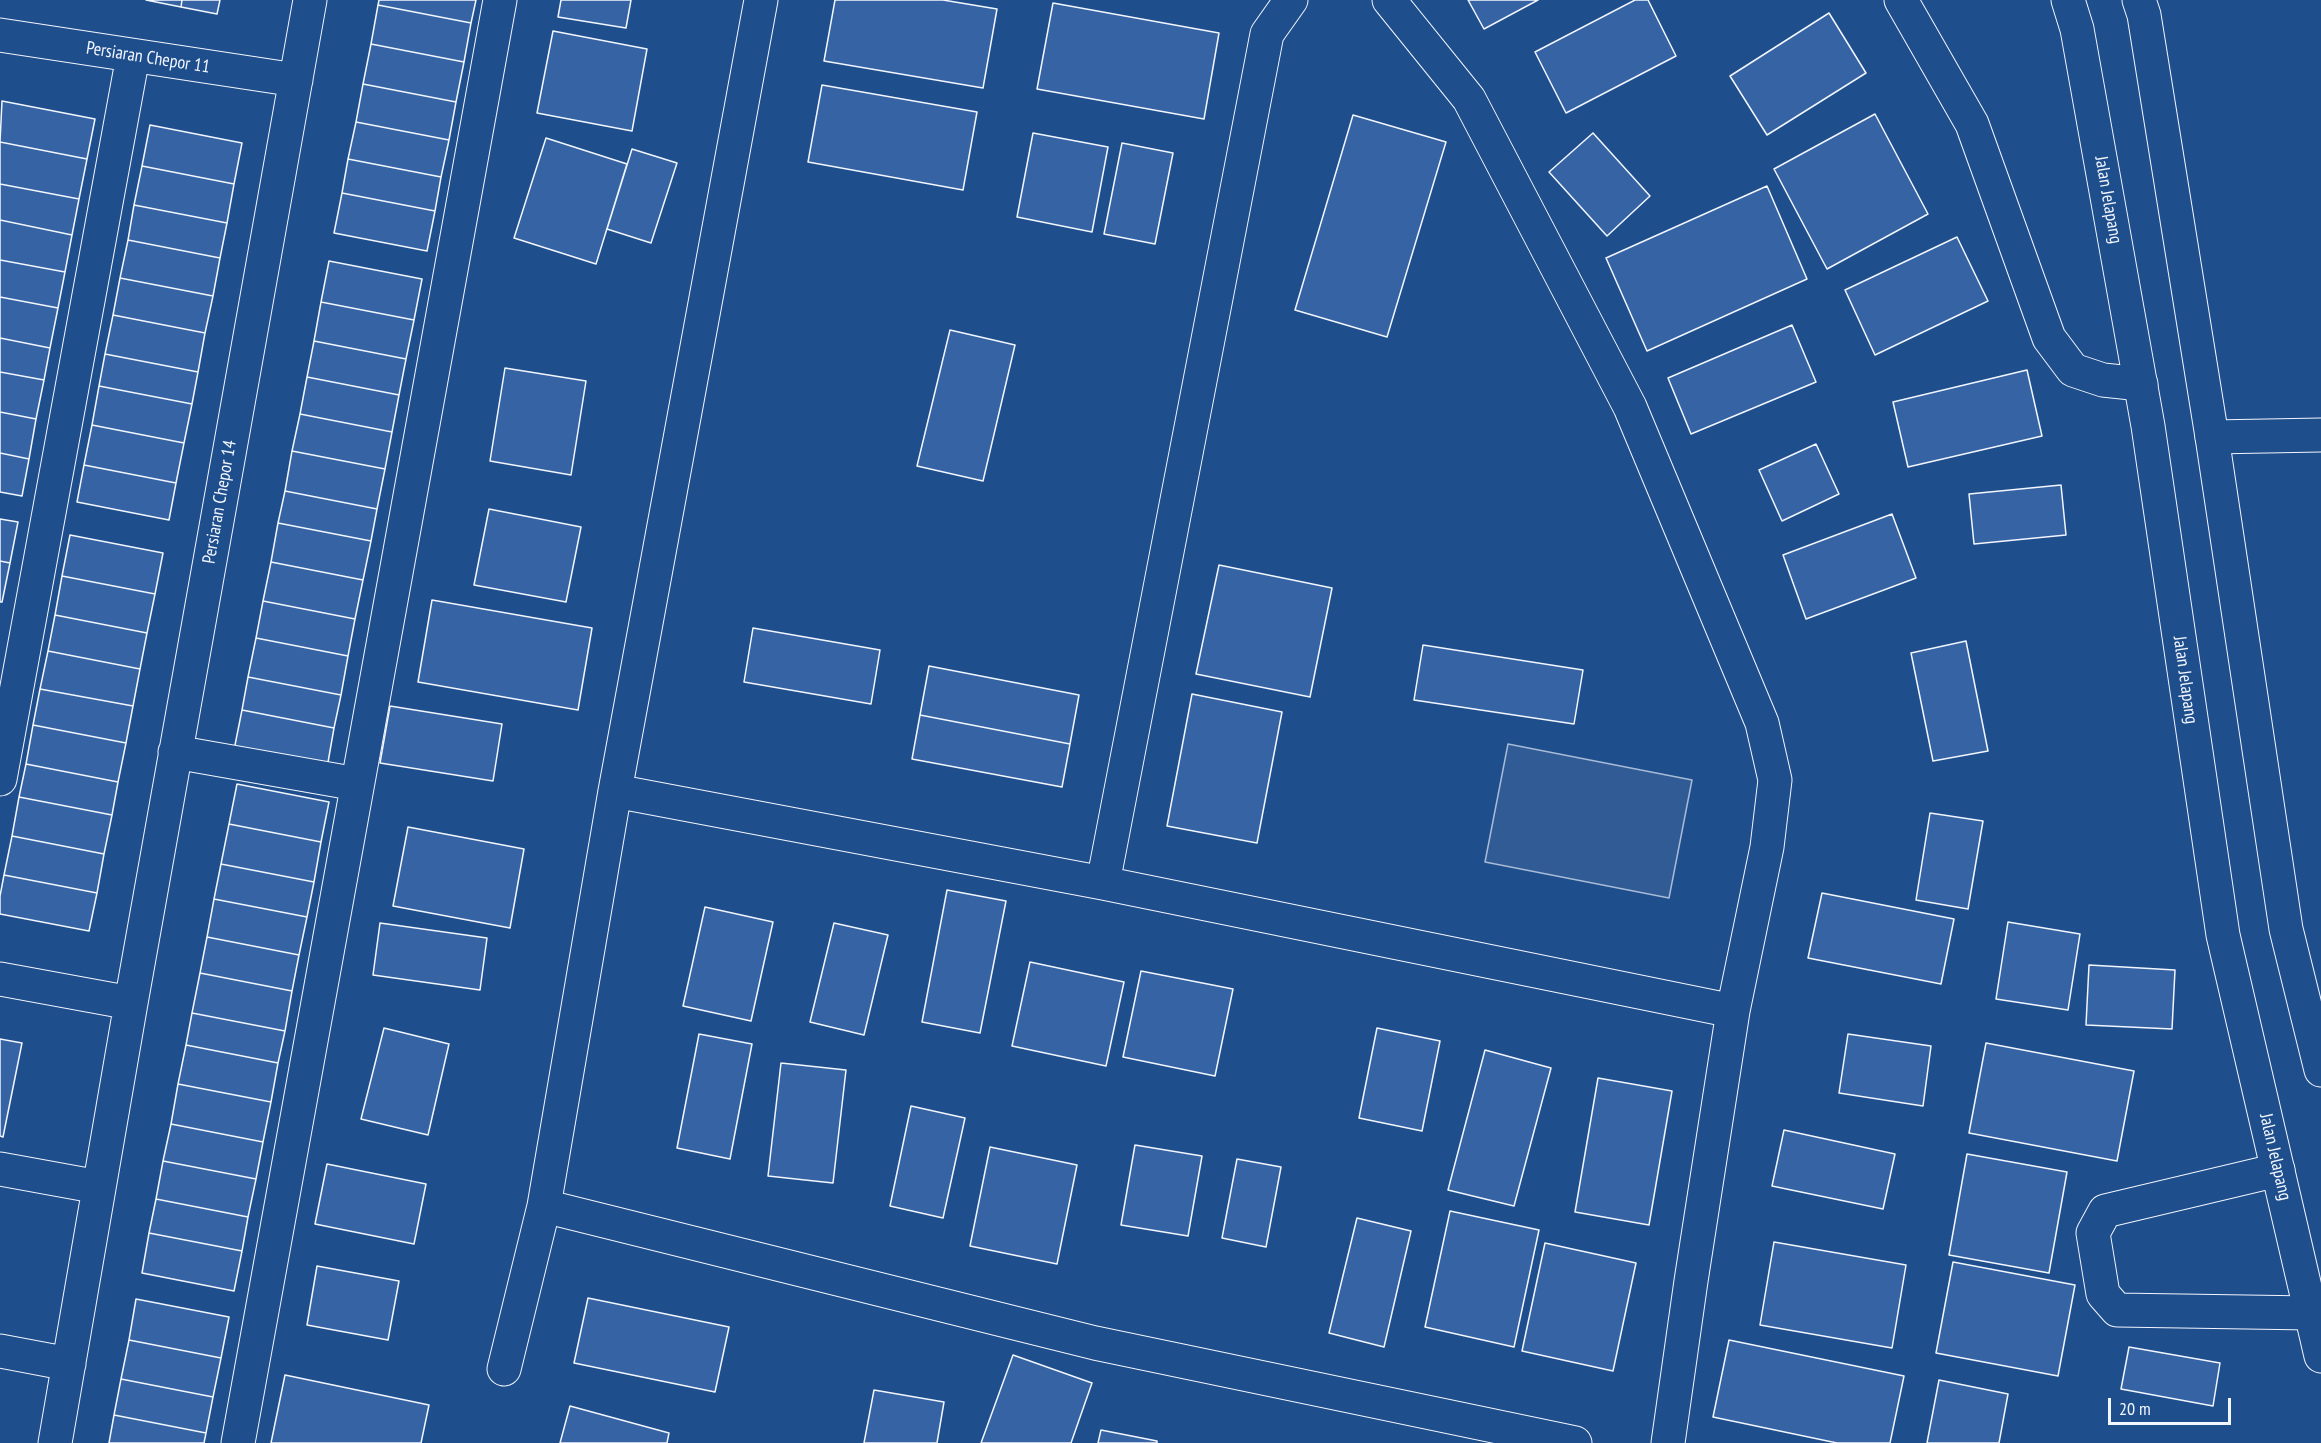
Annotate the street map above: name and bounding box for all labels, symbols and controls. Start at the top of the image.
street label: Persiaran Chepor 11 [85,38,211,78]
street label: Jalan Jelapang [2090,155,2126,245]
street label: Persiaran Chepor 14 [198,438,242,566]
street label: Jalan Jelapang [2168,635,2202,725]
street label: Jalan Jelapang [2255,1111,2295,1203]
scale bar [2111,1386,2234,1424]
text: 20 m [2119,1397,2151,1420]

